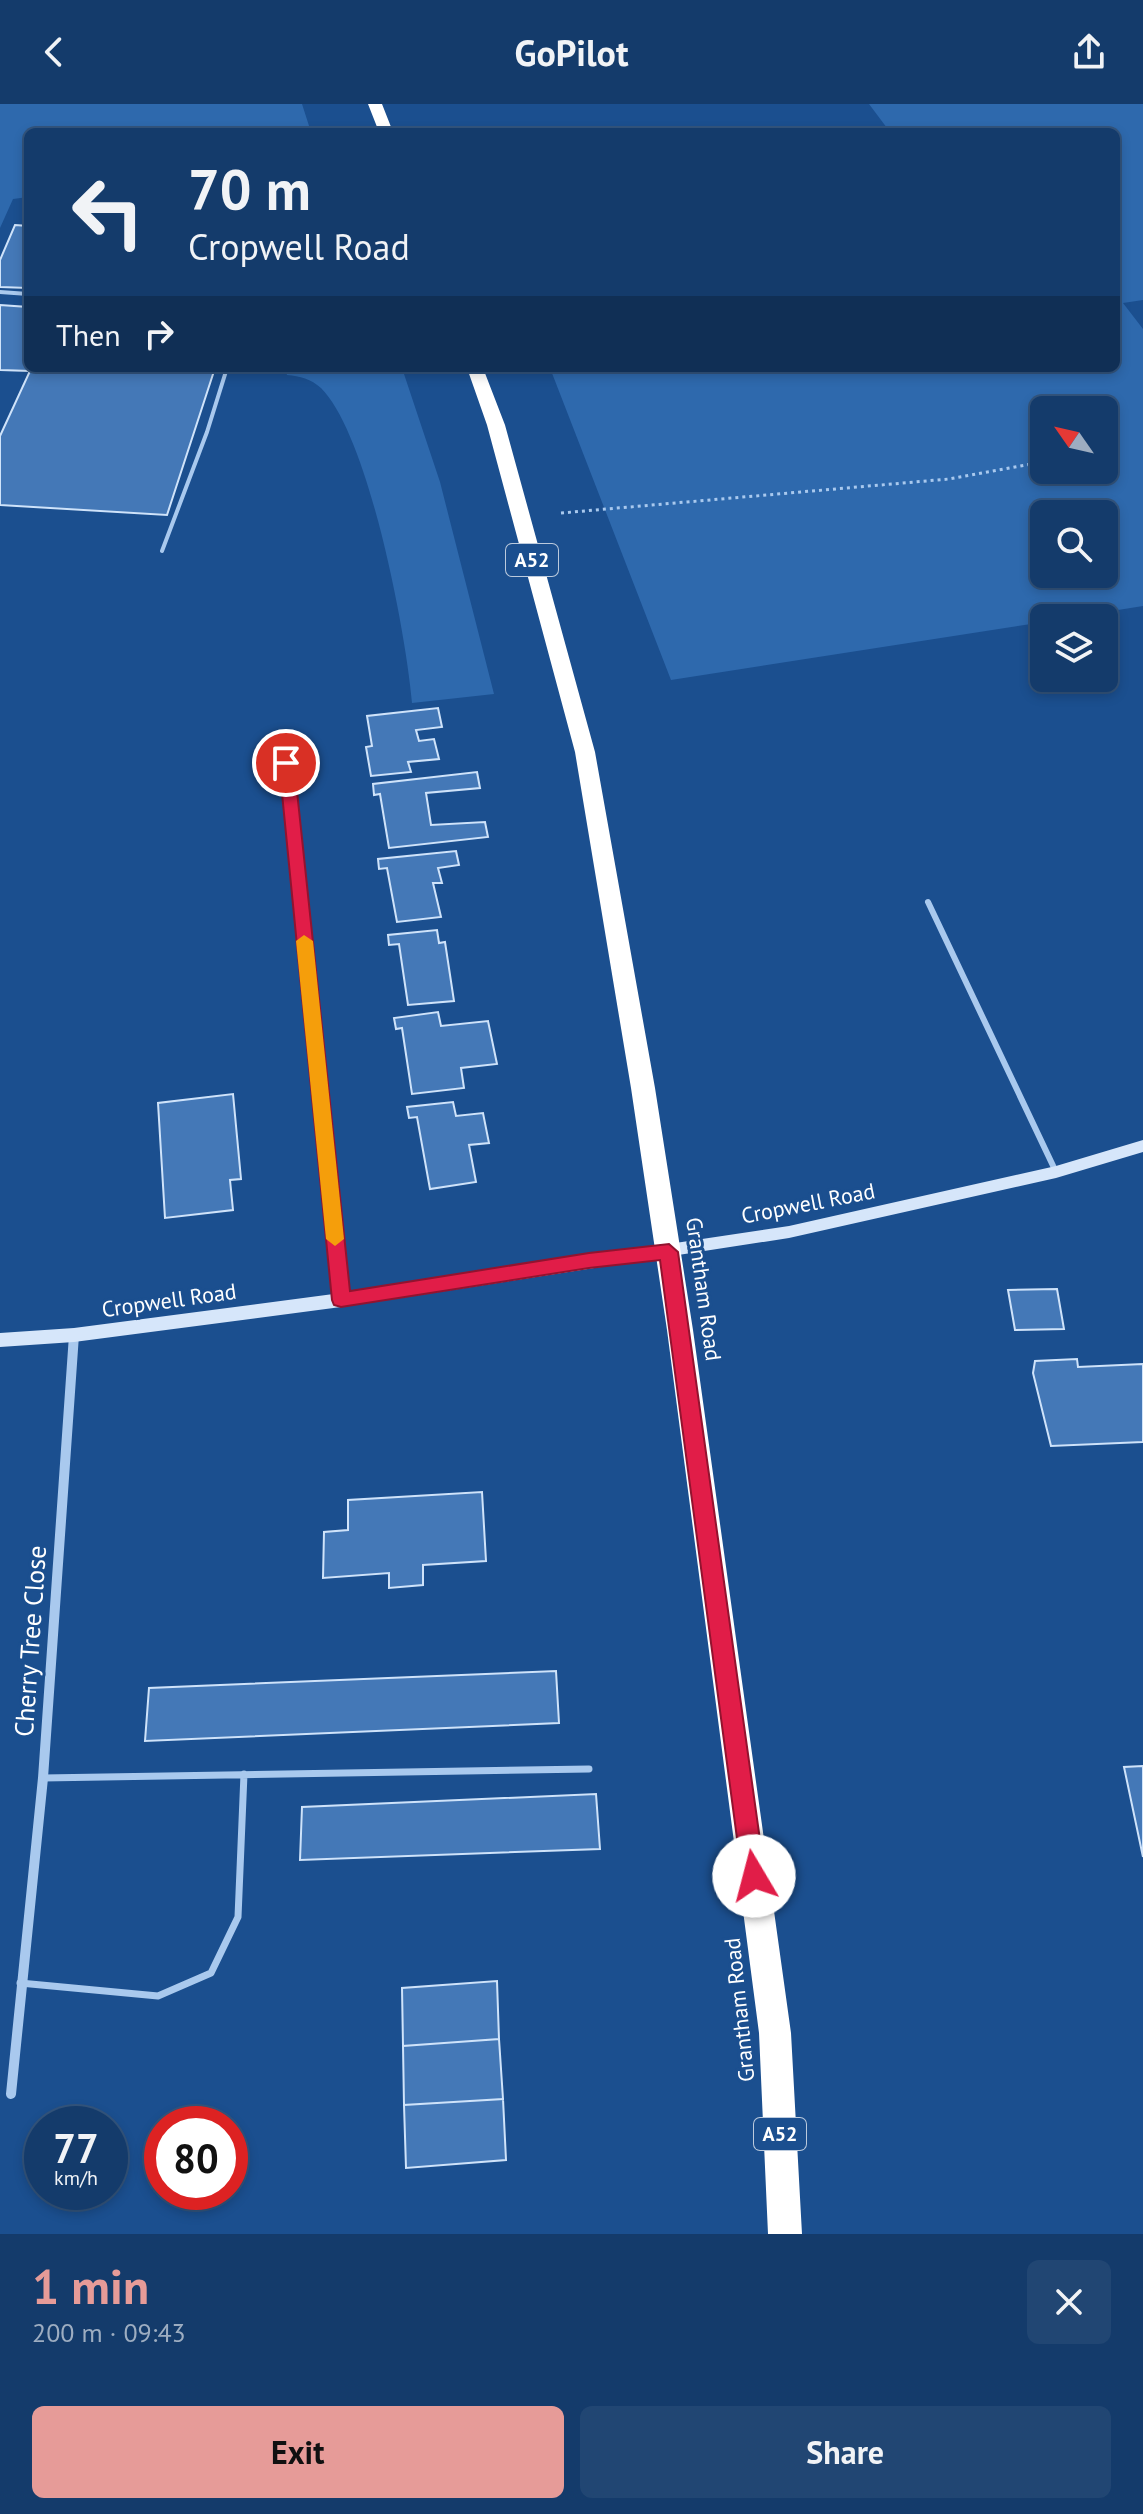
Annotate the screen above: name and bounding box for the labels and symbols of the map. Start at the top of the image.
north arrow [1030,396,1118,484]
road number: A52 [506,544,558,576]
pin [252,729,320,797]
street label: Cropwell Road [739,1176,877,1230]
street label: Grantham Road [680,1215,728,1363]
street label: Cropwell Road [100,1277,238,1323]
street label: Cherry Tree Close [7,1544,53,1738]
position arrow [712,1834,796,1918]
street label: Grantham Road [718,1937,760,2083]
speed limit sign: 80 [144,2106,248,2210]
road number: A52 [754,2118,806,2150]

